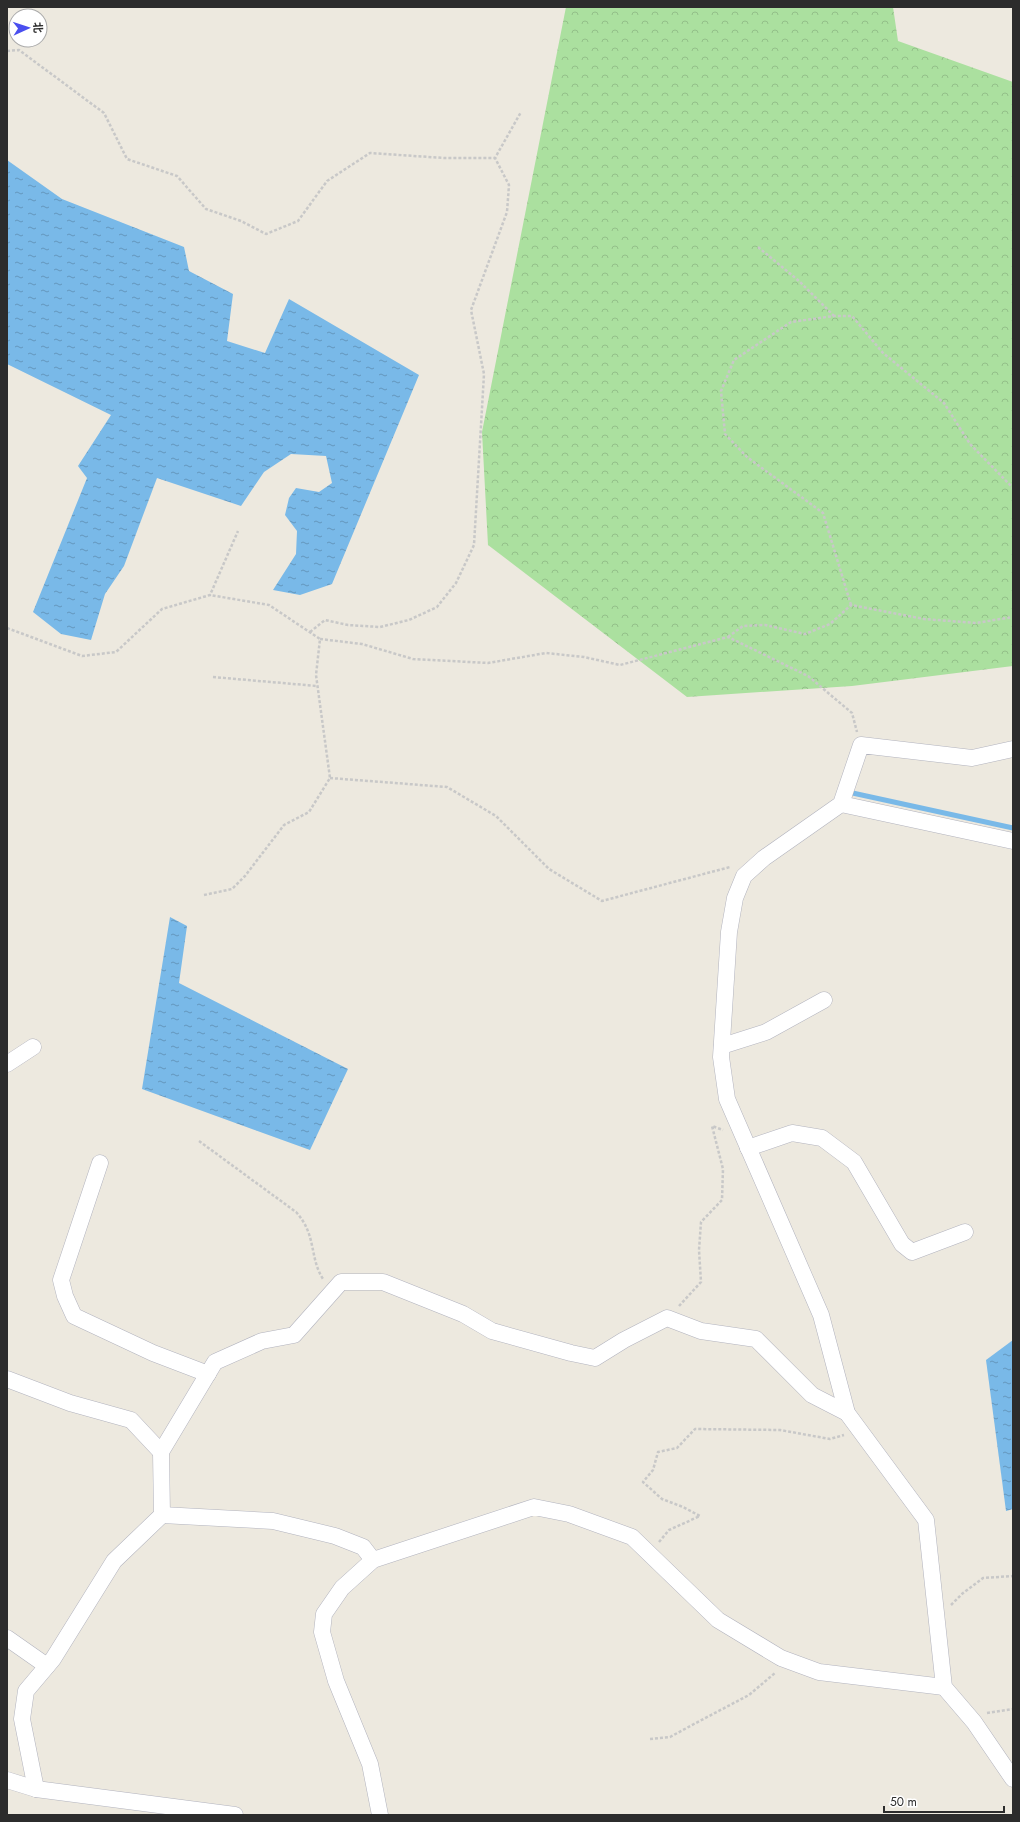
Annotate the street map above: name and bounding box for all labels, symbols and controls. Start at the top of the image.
north arrow [8,8,48,48]
text: 北 [30,22,46,33]
scale bar [884,1788,1004,1814]
text: 50 m [890,1793,917,1811]

